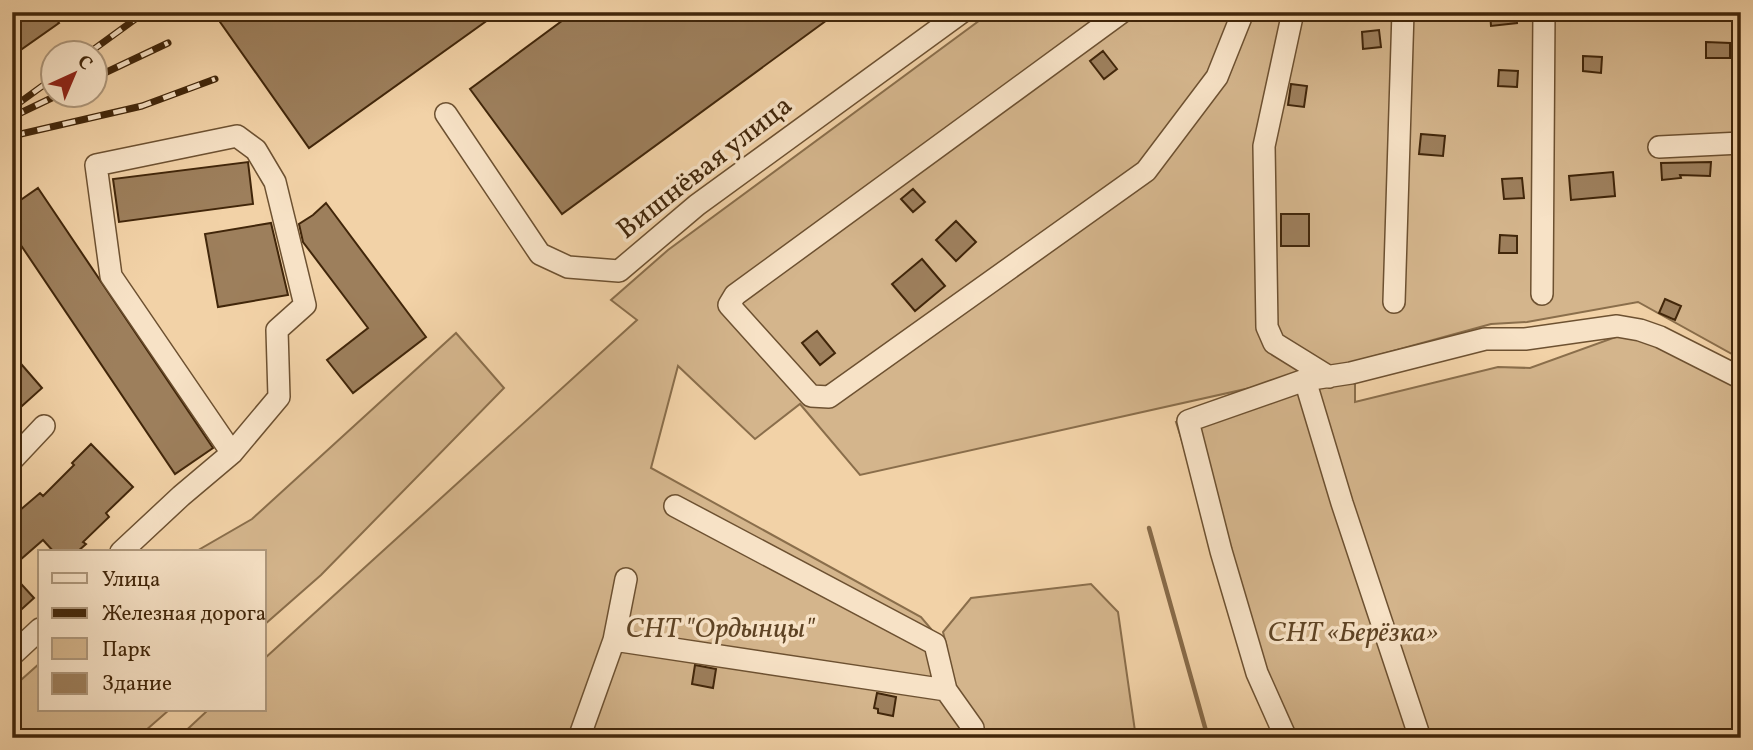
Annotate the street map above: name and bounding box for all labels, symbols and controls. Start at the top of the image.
north arrow [38,38,108,108]
text: С [71,50,98,77]
street label: Вишнёвая улица [609,87,801,249]
legend [38,550,266,712]
text: Улица [102,566,160,595]
text: Железная дорога [102,600,266,629]
park label: СНТ "Ордынцы" [626,610,816,649]
park label: СНТ «Берёзка» [1268,614,1438,653]
text: Парк [102,636,151,665]
text: Здание [102,670,172,699]

